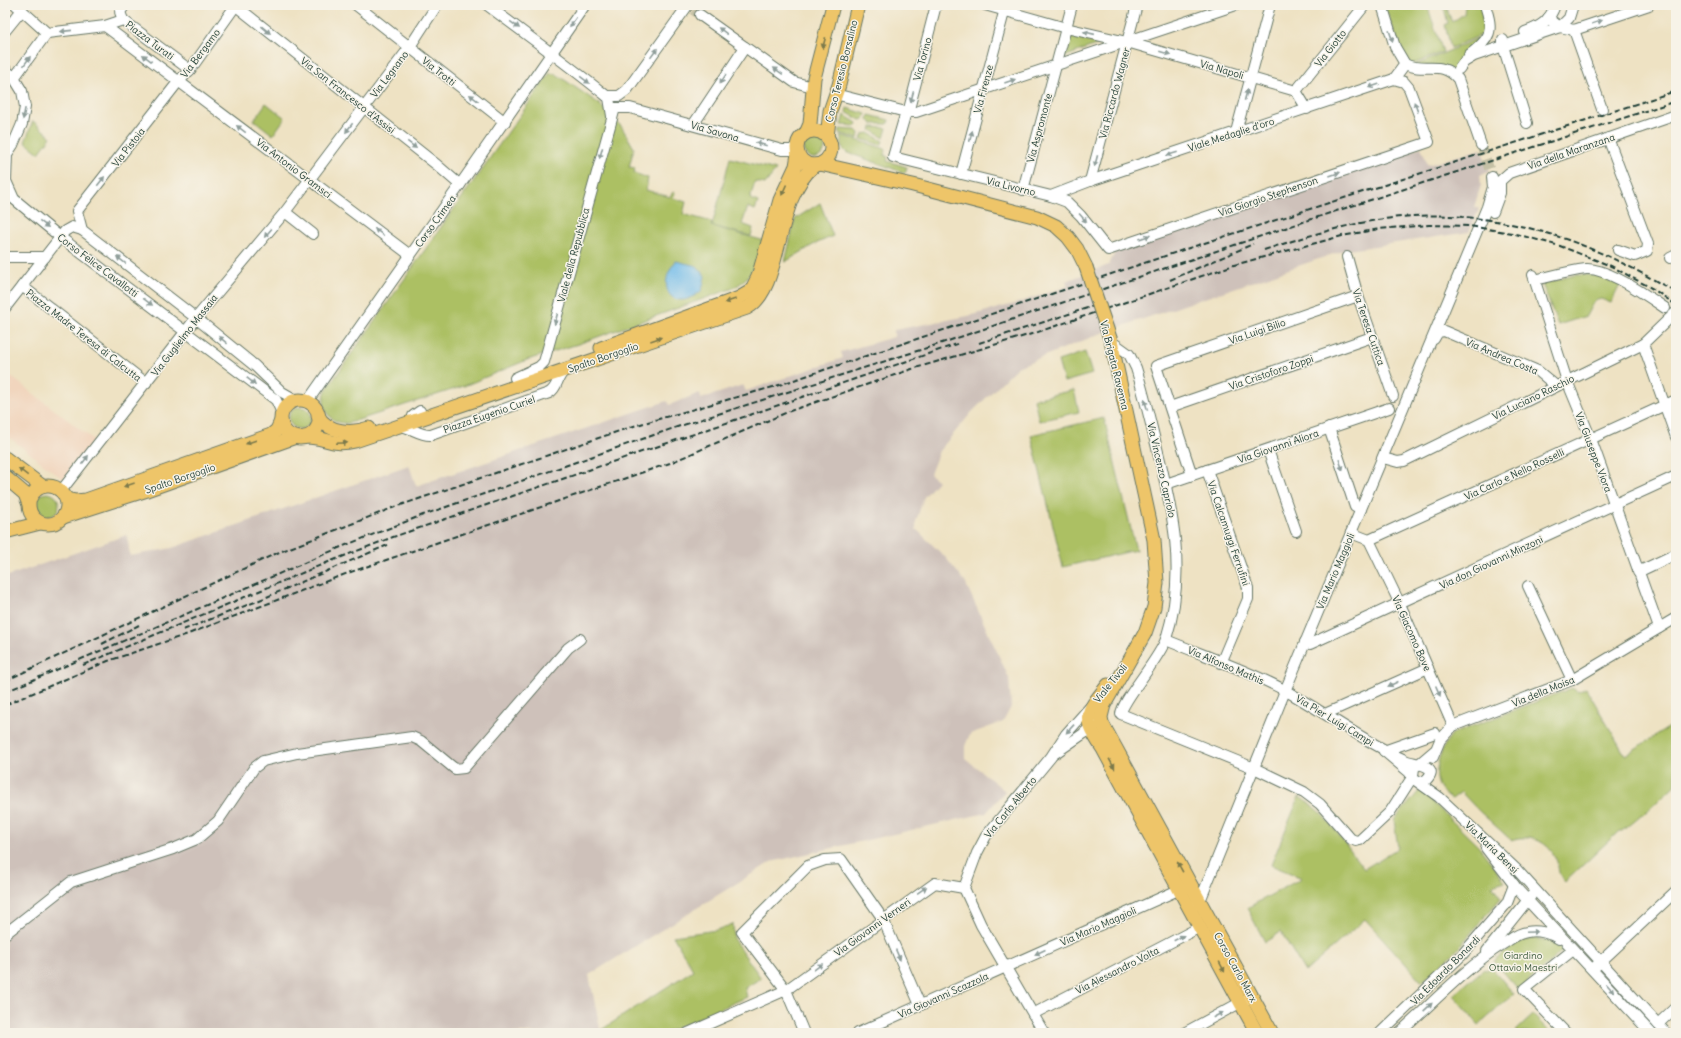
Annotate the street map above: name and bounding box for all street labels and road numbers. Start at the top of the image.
street label: Piazza Turati [123,18,176,63]
street label: Corso Teresio Borsalino [822,18,861,124]
street label: Via Bergamo [178,26,223,80]
street label: Via Giotto [1312,27,1349,70]
street label: Via Torino [910,36,935,82]
street label: Via Riccardo Wagner [1096,46,1133,140]
street label: Via Legnano [367,48,412,100]
street label: Via San Francesco d'Assisi [298,54,398,136]
street label: Via Trotti [419,54,458,89]
street label: Via Napoli [1198,57,1245,82]
street label: Via Firenze [971,64,996,115]
street label: Via Aspromonte [1024,92,1055,164]
street label: Viale Medaglie d'oro [1186,114,1276,155]
street label: Via Savona [689,118,741,145]
street label: Via Pistoia [109,125,148,170]
street label: Via della Maranzana [1526,130,1617,173]
street label: Via Antonio Gramsci [253,136,334,201]
street label: Via Giorgio Stephenson [1217,173,1320,220]
street label: Via Livorno [985,174,1037,199]
street label: Corso Crimea [412,192,459,250]
street label: Viale della Repubblica [555,206,592,304]
street label: Corso Felice Cavallotti [55,231,141,300]
street label: Piazza Madre Teresa di Calcutta [23,286,144,385]
street label: Via Teresa Cuttica [1349,287,1388,368]
street label: Via Guglielmo Massaia [148,291,221,379]
street label: Via Luigi Bilio [1227,316,1288,347]
street label: Via Brigata Ravenna [1097,319,1132,411]
street label: Via Andrea Costa [1464,335,1540,378]
street label: Spalto Borgoglio [566,339,640,376]
street label: Via Cristoforo Zoppi [1227,352,1315,393]
street label: Via Luciano Raschio [1490,372,1577,423]
street label: Piazza Eugenio Curiel [442,393,537,436]
street label: Via Giuseppe Viora [1572,410,1615,494]
street label: Via Vincenzo Capriolo [1144,421,1179,519]
street label: Via Giovanni Aliora [1236,426,1321,466]
street label: Via Carlo e Nello Rosselli [1462,446,1566,503]
street label: Spalto Borgoglio [143,460,217,497]
street label: Via Calcamuggi Ferrufini [1204,479,1253,587]
street label: Via Mario Maggioli [1313,531,1357,611]
street label: Via don Giovanni Minzoni [1437,533,1545,592]
street label: Via Giacomo Bove [1389,593,1434,673]
street label: Via Alfonso Mathis [1186,643,1267,688]
street label: Viale Tivoli [1091,661,1130,706]
street label: Via della Moisa [1510,673,1577,710]
street label: Via Pier Luigi Campi [1293,692,1376,749]
street label: Via Carlo Alberto [982,773,1040,841]
street label: Via Maria Bensi [1462,819,1521,876]
street label: Via Giovanni Verneri [832,895,913,959]
street label: Via Mario Maggioli [1058,904,1138,949]
street label: Corso Carlo Marx [1211,930,1260,1005]
street label: Via Edoardo Bonardi [1408,933,1483,1008]
street label: Via Alessandro Volta [1073,944,1161,997]
street label: Via Giovanni Scazzola [896,970,991,1021]

